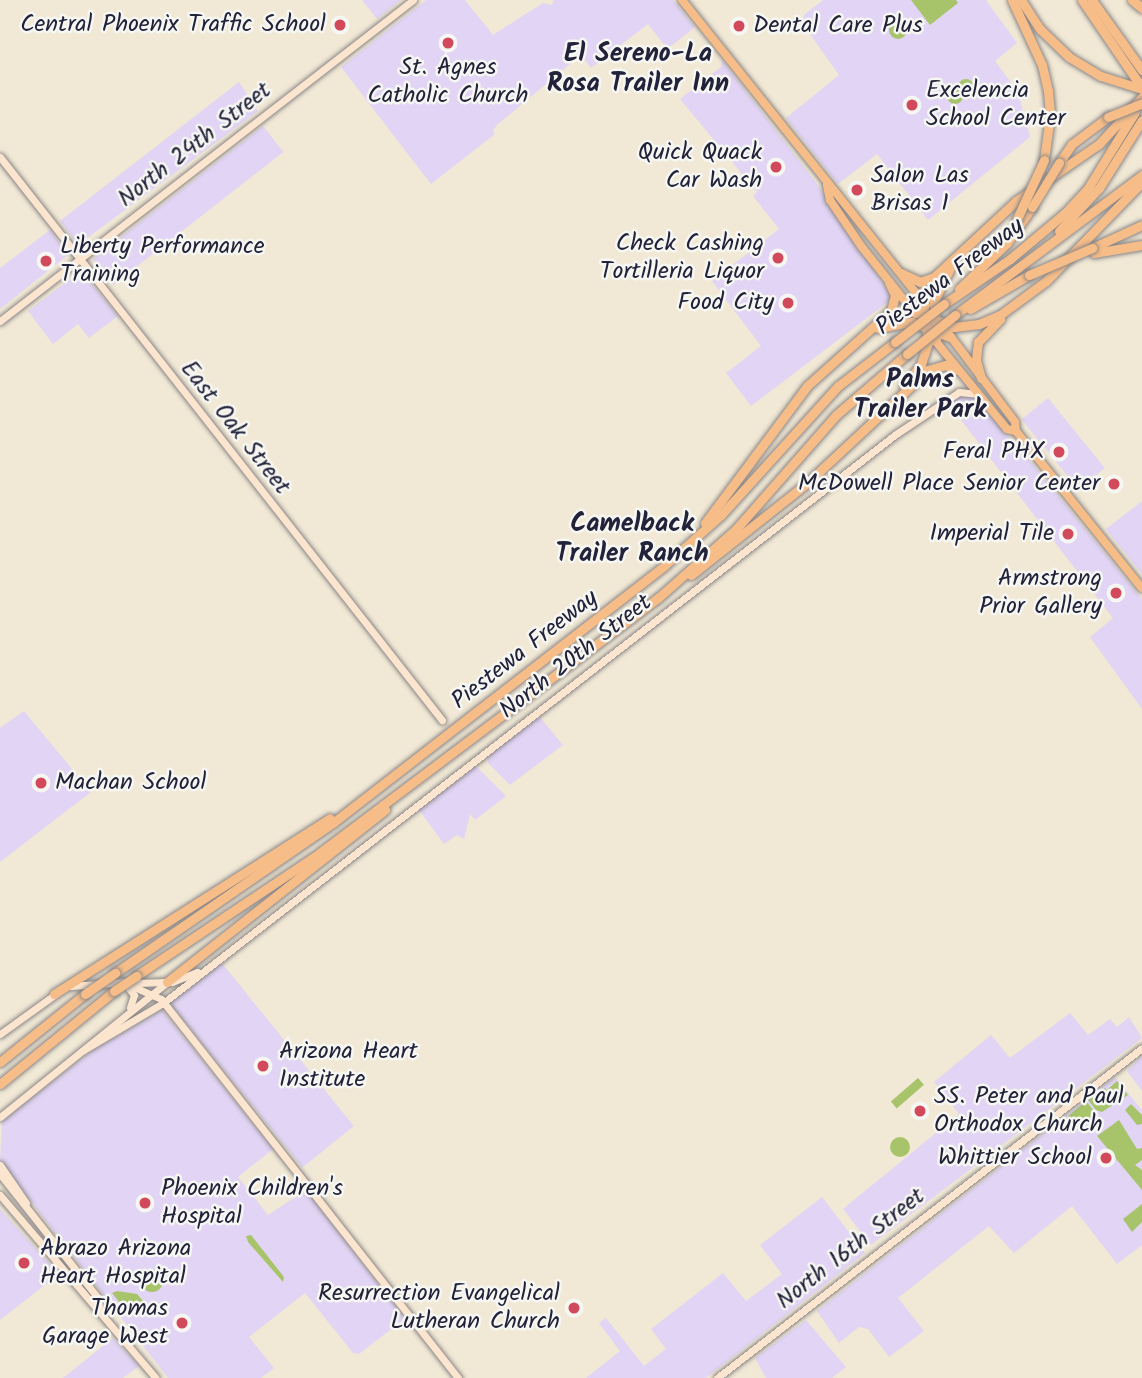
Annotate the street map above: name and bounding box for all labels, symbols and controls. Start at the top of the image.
place label: Central Phoenix Traffic School [20,11,326,39]
place label: Dental Care Plus [753,12,923,40]
marker: Central Phoenix Traffic School [332,17,348,33]
marker: Dental Care Plus [731,18,747,34]
marker: St. Agnes Catholic Church [440,35,456,51]
district label: El Sereno-La Rosa Trailer Inn [547,39,729,100]
place label: St. Agnes Catholic Church [368,54,528,110]
street label: North 24th Street [113,76,277,214]
place label: Excelencia School Center [926,77,1066,133]
marker: Excelencia School Center [904,97,920,113]
place label: Quick Quack Car Wash [638,139,762,195]
marker: Quick Quack Car Wash [768,159,784,175]
place label: Salon Las Brisas 1 [871,162,969,218]
marker: Salon Las Brisas 1 [849,182,865,198]
street label: Piestewa Freeway [870,212,1030,342]
place label: Check Cashing Tortilleria Liquor [600,230,764,286]
place label: Liberty Performance Training [60,233,265,289]
marker: Check Cashing Tortilleria Liquor [770,250,786,266]
marker: Liberty Performance Training [38,253,54,269]
place label: Food City [677,289,774,317]
marker: Food City [780,295,796,311]
street label: East Oak Street [174,355,296,501]
district label: Palms Trailer Park [854,365,986,426]
place label: Feral PHX [943,438,1045,466]
marker: Feral PHX [1051,444,1067,460]
place label: McDowell Place Senior Center [798,470,1100,498]
marker: McDowell Place Senior Center [1106,476,1122,492]
district label: Camelback Trailer Ranch [555,509,709,570]
place label: Imperial Tile [930,520,1054,548]
marker: Imperial Tile [1060,526,1076,542]
place label: Armstrong Prior Gallery [979,565,1102,621]
street label: Piestewa Freeway [446,584,604,716]
marker: Armstrong Prior Gallery [1108,585,1124,601]
street label: North 20th Street [494,589,658,725]
place label: Machan School [55,769,206,797]
marker: Machan School [33,775,49,791]
place label: Arizona Heart Institute [279,1038,418,1094]
marker: Arizona Heart Institute [253,1056,273,1076]
place label: SS. Peter and Paul Orthodox Church [934,1083,1124,1139]
marker: SS. Peter and Paul Orthodox Church [912,1103,928,1119]
place label: Whittier School [938,1144,1092,1172]
marker: Whittier School [1098,1150,1114,1166]
place label: Phoenix Children's Hospital [161,1175,343,1231]
street label: North 16th Street [771,1182,931,1316]
marker: Phoenix Children's Hospital [135,1193,155,1213]
place label: Abrazo Arizona Heart Hospital [40,1235,191,1291]
marker: Abrazo Arizona Heart Hospital [14,1253,34,1273]
place label: Resurrection Evangelical Lutheran Church [318,1280,560,1336]
place label: Thomas Garage West [42,1295,168,1351]
marker: Resurrection Evangelical Lutheran Church [566,1300,582,1316]
marker: Thomas Garage West [174,1315,190,1331]

